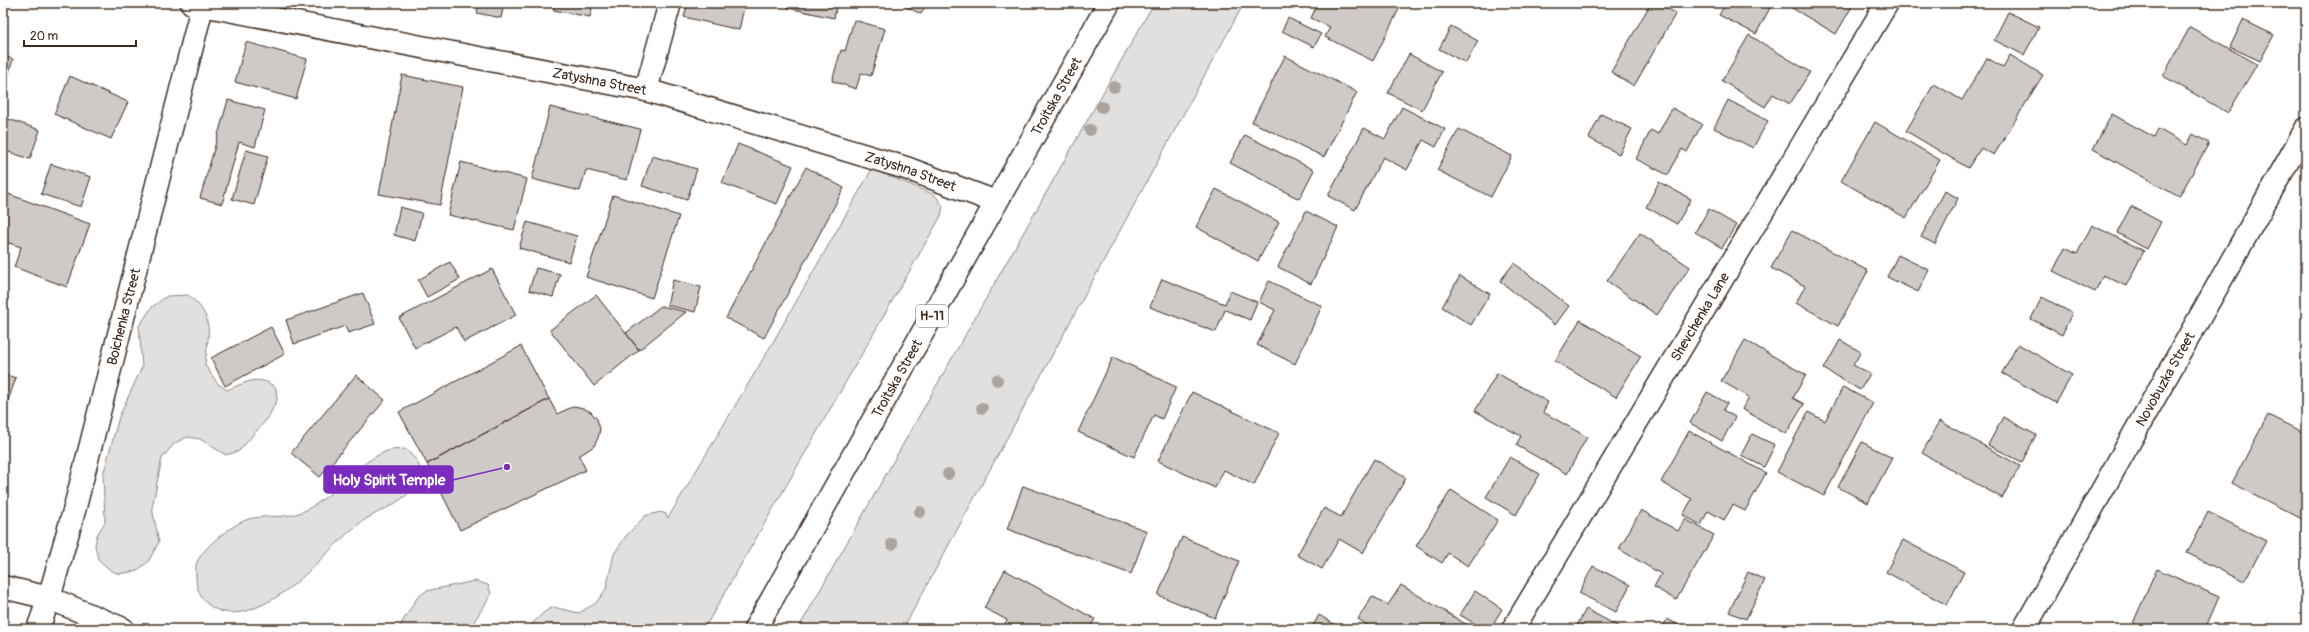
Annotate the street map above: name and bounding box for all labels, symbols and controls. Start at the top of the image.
scale bar [24,22,136,48]
text: 20 m [30,29,59,44]
street label: Troitska Street [1027,54,1085,139]
street label: Zatyshna Street [551,64,648,99]
street label: Zatyshna Street [863,148,959,195]
street label: Boichenka Street [103,266,144,367]
street label: Shevchenka Lane [1667,269,1733,364]
road number: Н-11 [916,305,948,327]
street label: Novobuzka Street [2132,329,2198,429]
street label: Troitska Street [868,336,926,421]
callout: Holy Spirit Temple [324,466,453,493]
text: Holy Spirit Temple [333,471,446,490]

